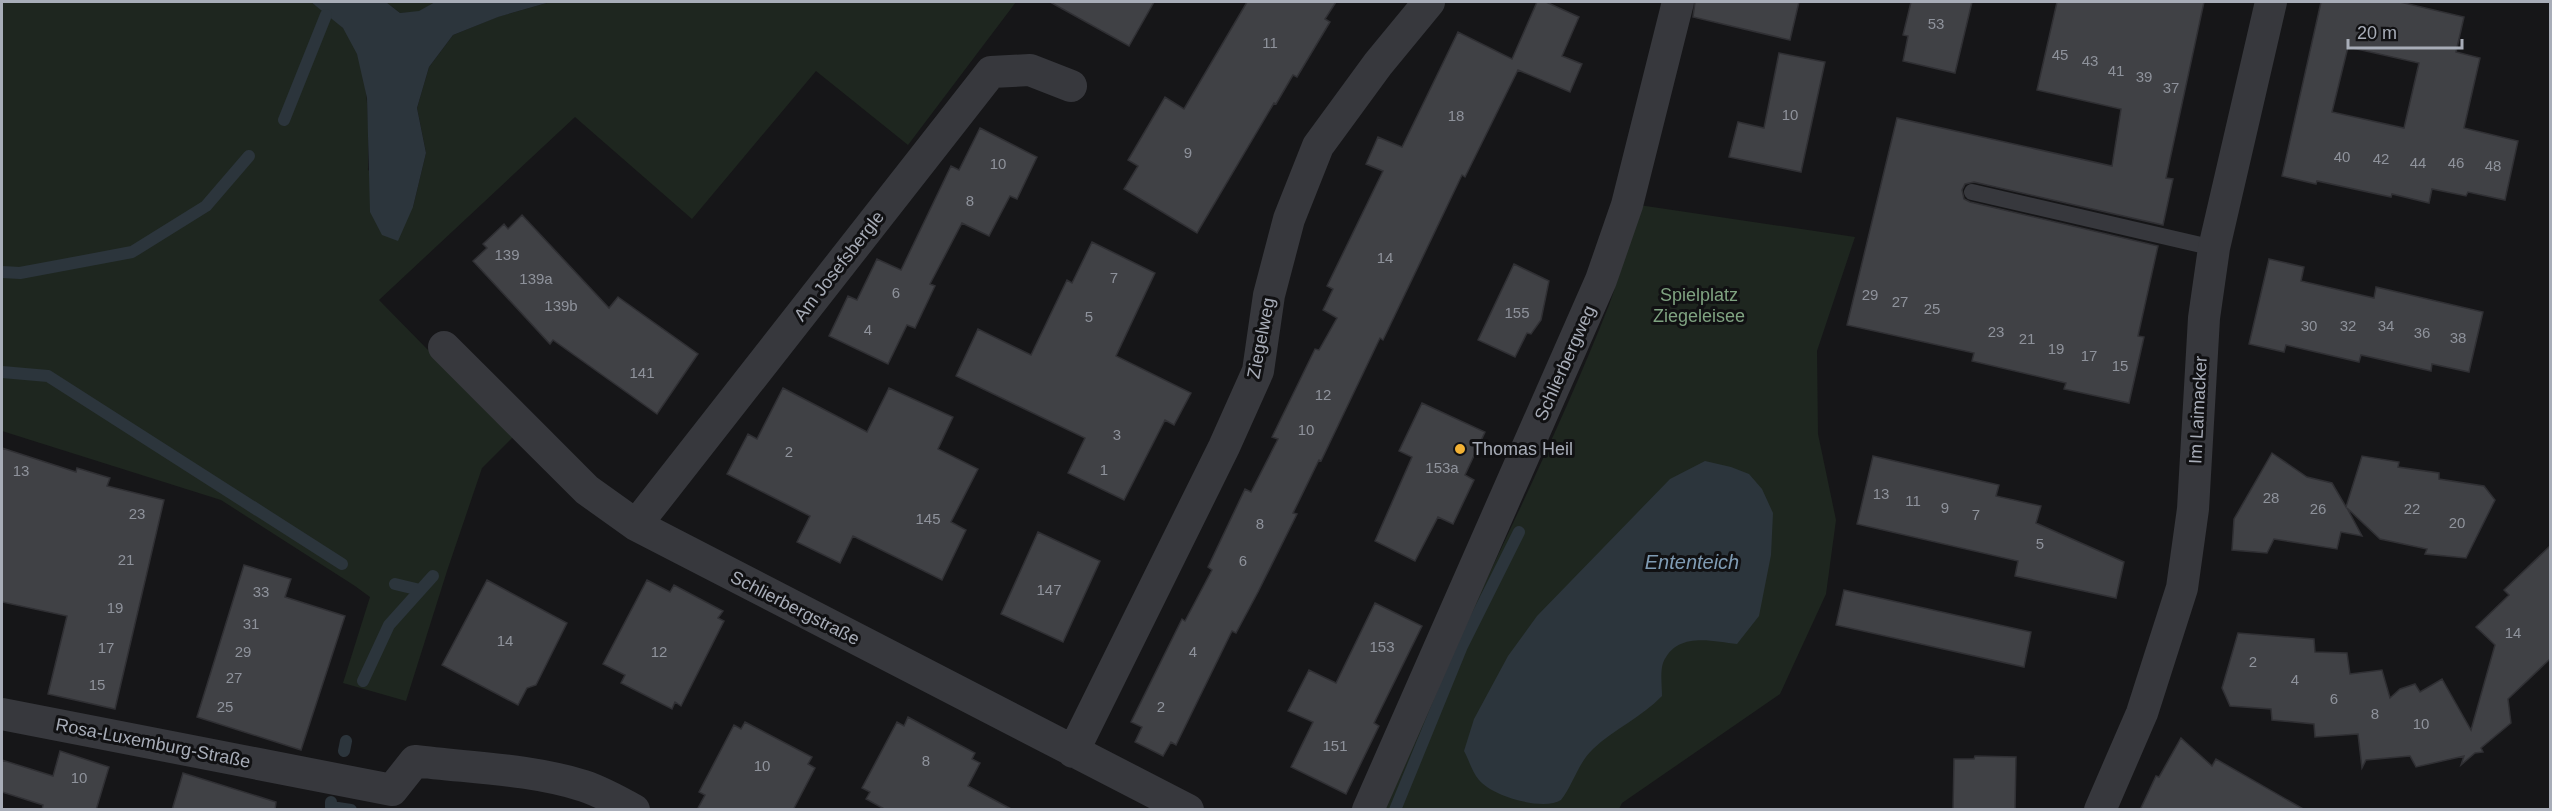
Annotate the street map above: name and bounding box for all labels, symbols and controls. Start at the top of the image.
scale bar [2348,12,2462,50]
house number: 53 [1928,15,1944,32]
text: 20 m [2357,23,2397,43]
house number: 11 [1262,34,1278,51]
house number: 45 [2052,46,2068,63]
house number: 43 [2082,52,2098,69]
house number: 41 [2108,62,2124,79]
house number: 39 [2136,68,2152,85]
house number: 37 [2163,79,2179,96]
house number: 10 [1782,106,1798,123]
house number: 18 [1448,107,1464,124]
house number: 9 [1184,144,1192,161]
house number: 40 [2334,148,2350,165]
house number: 42 [2373,150,2389,167]
house number: 44 [2410,154,2426,171]
house number: 46 [2448,154,2464,171]
house number: 10 [990,155,1006,172]
house number: 48 [2485,157,2501,174]
house number: 8 [966,192,974,209]
street label: Am Josefsbergle [790,207,888,325]
house number: 139 [494,246,520,263]
house number: 14 [1377,249,1393,266]
house number: 7 [1110,269,1118,286]
house number: 139a [519,270,553,287]
house number: 6 [892,284,900,301]
park label: Spielplatz Ziegeleisee [1653,285,1745,326]
house number: 29 [1862,286,1878,303]
house number: 27 [1892,293,1908,310]
street label: Ziegelweg [1243,296,1279,380]
house number: 139b [544,297,578,314]
house number: 25 [1924,300,1940,317]
street label: Schlierbergweg [1531,302,1599,424]
house number: 155 [1504,304,1530,321]
house number: 5 [1085,308,1093,325]
house number: 30 [2301,317,2317,334]
house number: 32 [2340,317,2356,334]
house number: 34 [2378,317,2394,334]
house number: 4 [864,321,872,338]
house number: 23 [1988,323,2004,340]
house number: 36 [2414,324,2430,341]
house number: 38 [2450,329,2466,346]
house number: 21 [2019,330,2035,347]
house number: 19 [2048,340,2064,357]
house number: 17 [2081,347,2097,364]
street label: Im Laimacker [2185,356,2211,464]
house number: 15 [2112,357,2128,374]
house number: 141 [629,364,655,381]
house number: 12 [1315,386,1331,403]
house number: 10 [1298,421,1314,438]
house number: 3 [1113,426,1121,443]
place label: Thomas Heil [1472,439,1573,459]
marker: Thomas Heil [1453,442,1467,456]
house number: 2 [785,443,793,460]
house number: 153a [1425,459,1459,476]
house number: 1 [1100,461,1108,478]
house number: 13 [13,462,29,479]
house number: 13 [1873,485,1889,502]
house number: 28 [2263,489,2279,506]
house number: 11 [1905,492,1921,509]
house number: 9 [1941,499,1949,516]
house number: 26 [2310,500,2326,517]
house number: 22 [2404,500,2420,517]
house number: 23 [129,505,145,522]
house number: 7 [1972,506,1980,523]
house number: 145 [915,510,941,527]
house number: 20 [2449,514,2465,531]
house number: 8 [1256,515,1264,532]
house number: 5 [2036,535,2044,552]
house number: 21 [118,551,134,568]
water label: Ententeich [1645,551,1739,573]
house number: 6 [1239,552,1247,569]
street label: Schlierbergstraße [727,567,863,649]
house number: 147 [1036,581,1062,598]
house number: 33 [253,583,269,600]
house number: 19 [107,599,123,616]
house number: 31 [243,615,259,632]
house number: 14 [2505,624,2521,641]
house number: 14 [497,632,513,649]
house number: 153 [1369,638,1395,655]
house number: 17 [98,639,114,656]
house number: 29 [235,643,251,660]
house number: 12 [651,643,667,660]
house number: 4 [1189,643,1197,660]
house number: 2 [2249,653,2257,670]
house number: 27 [226,669,242,686]
house number: 4 [2291,671,2299,688]
house number: 15 [89,676,105,693]
house number: 6 [2330,690,2338,707]
house number: 25 [217,698,233,715]
house number: 2 [1157,698,1165,715]
house number: 8 [2371,705,2379,722]
street label: Rosa-Luxemburg-Straße [54,714,252,772]
house number: 10 [2413,715,2429,732]
house number: 151 [1322,737,1348,754]
house number: 8 [922,752,930,769]
house number: 10 [754,757,770,774]
house number: 10 [71,769,87,786]

